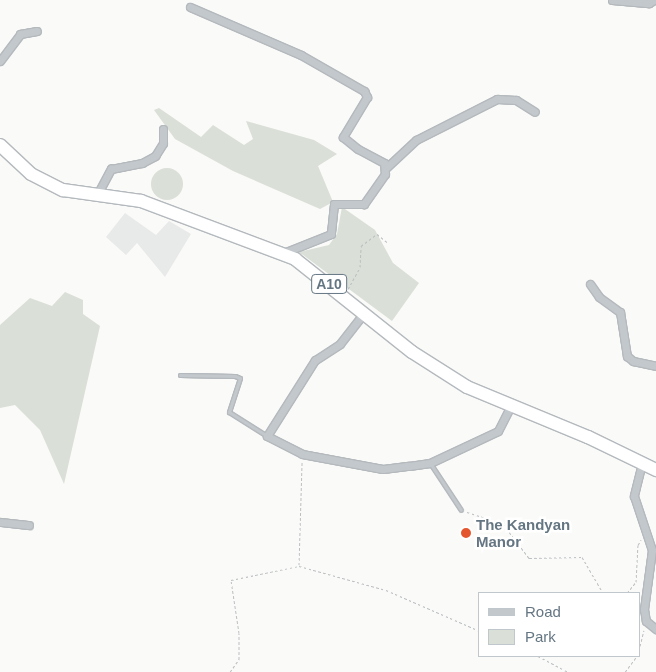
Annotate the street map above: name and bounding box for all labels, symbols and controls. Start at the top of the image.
road number: A10 [310,272,348,296]
place label: The Kandyan Manor [476,515,570,550]
marker: The Kandyan Manor [460,527,472,539]
legend [478,592,641,657]
text: Road [525,603,561,620]
text: Park [525,628,556,645]

